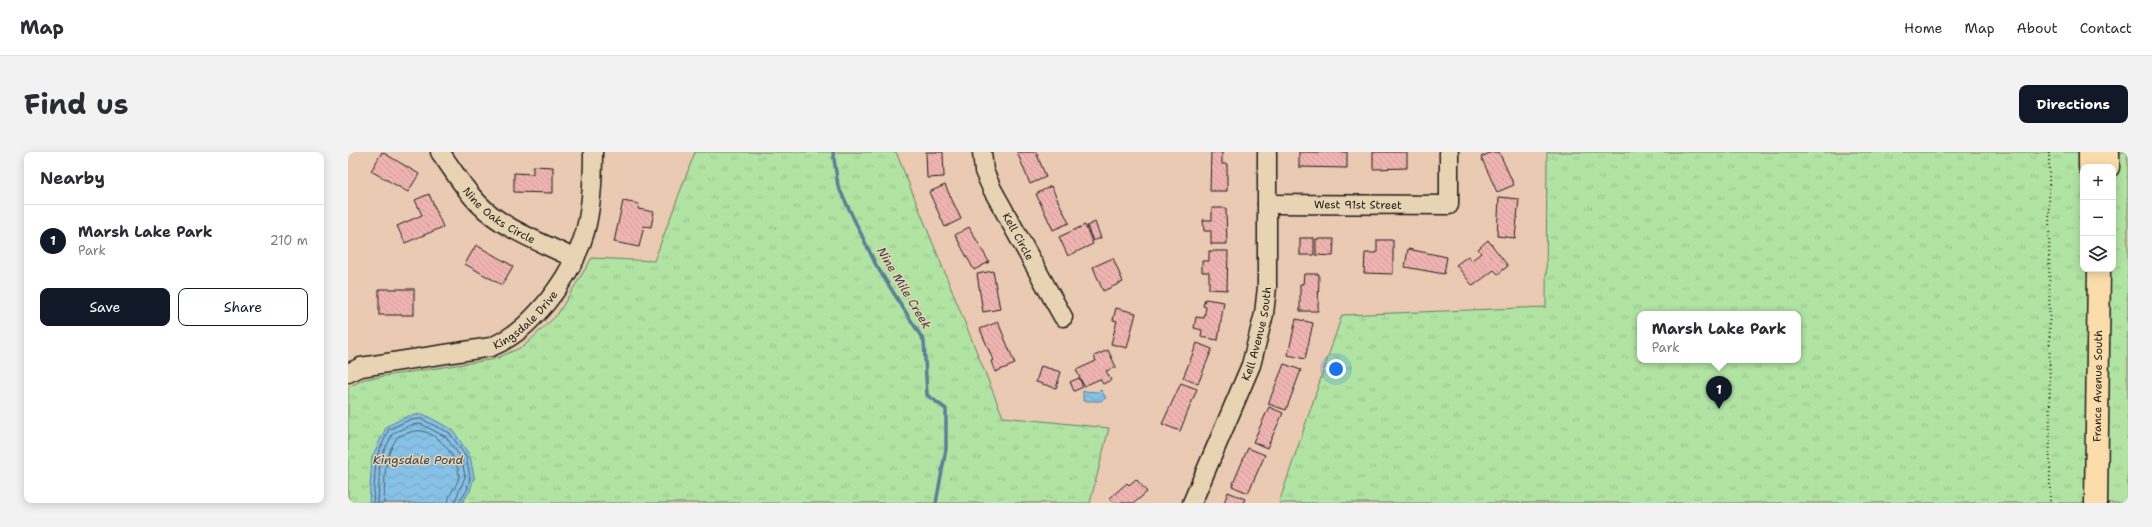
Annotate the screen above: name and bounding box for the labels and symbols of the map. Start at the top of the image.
street label: Nine Oaks Circle [460,184,538,247]
street label: West 91st Street [1314,197,1402,212]
street label: Kell Circle [999,210,1038,263]
water label: Nine Mile Creek [873,244,935,332]
street label: Kell Avenue South [1238,286,1274,383]
street label: Kingsdale Drive [490,287,561,353]
street label: France Avenue South [2089,330,2106,442]
your location [1326,359,1346,379]
pin: 1 [1706,376,1732,409]
water label: Kingsdale Pond [373,452,464,468]

